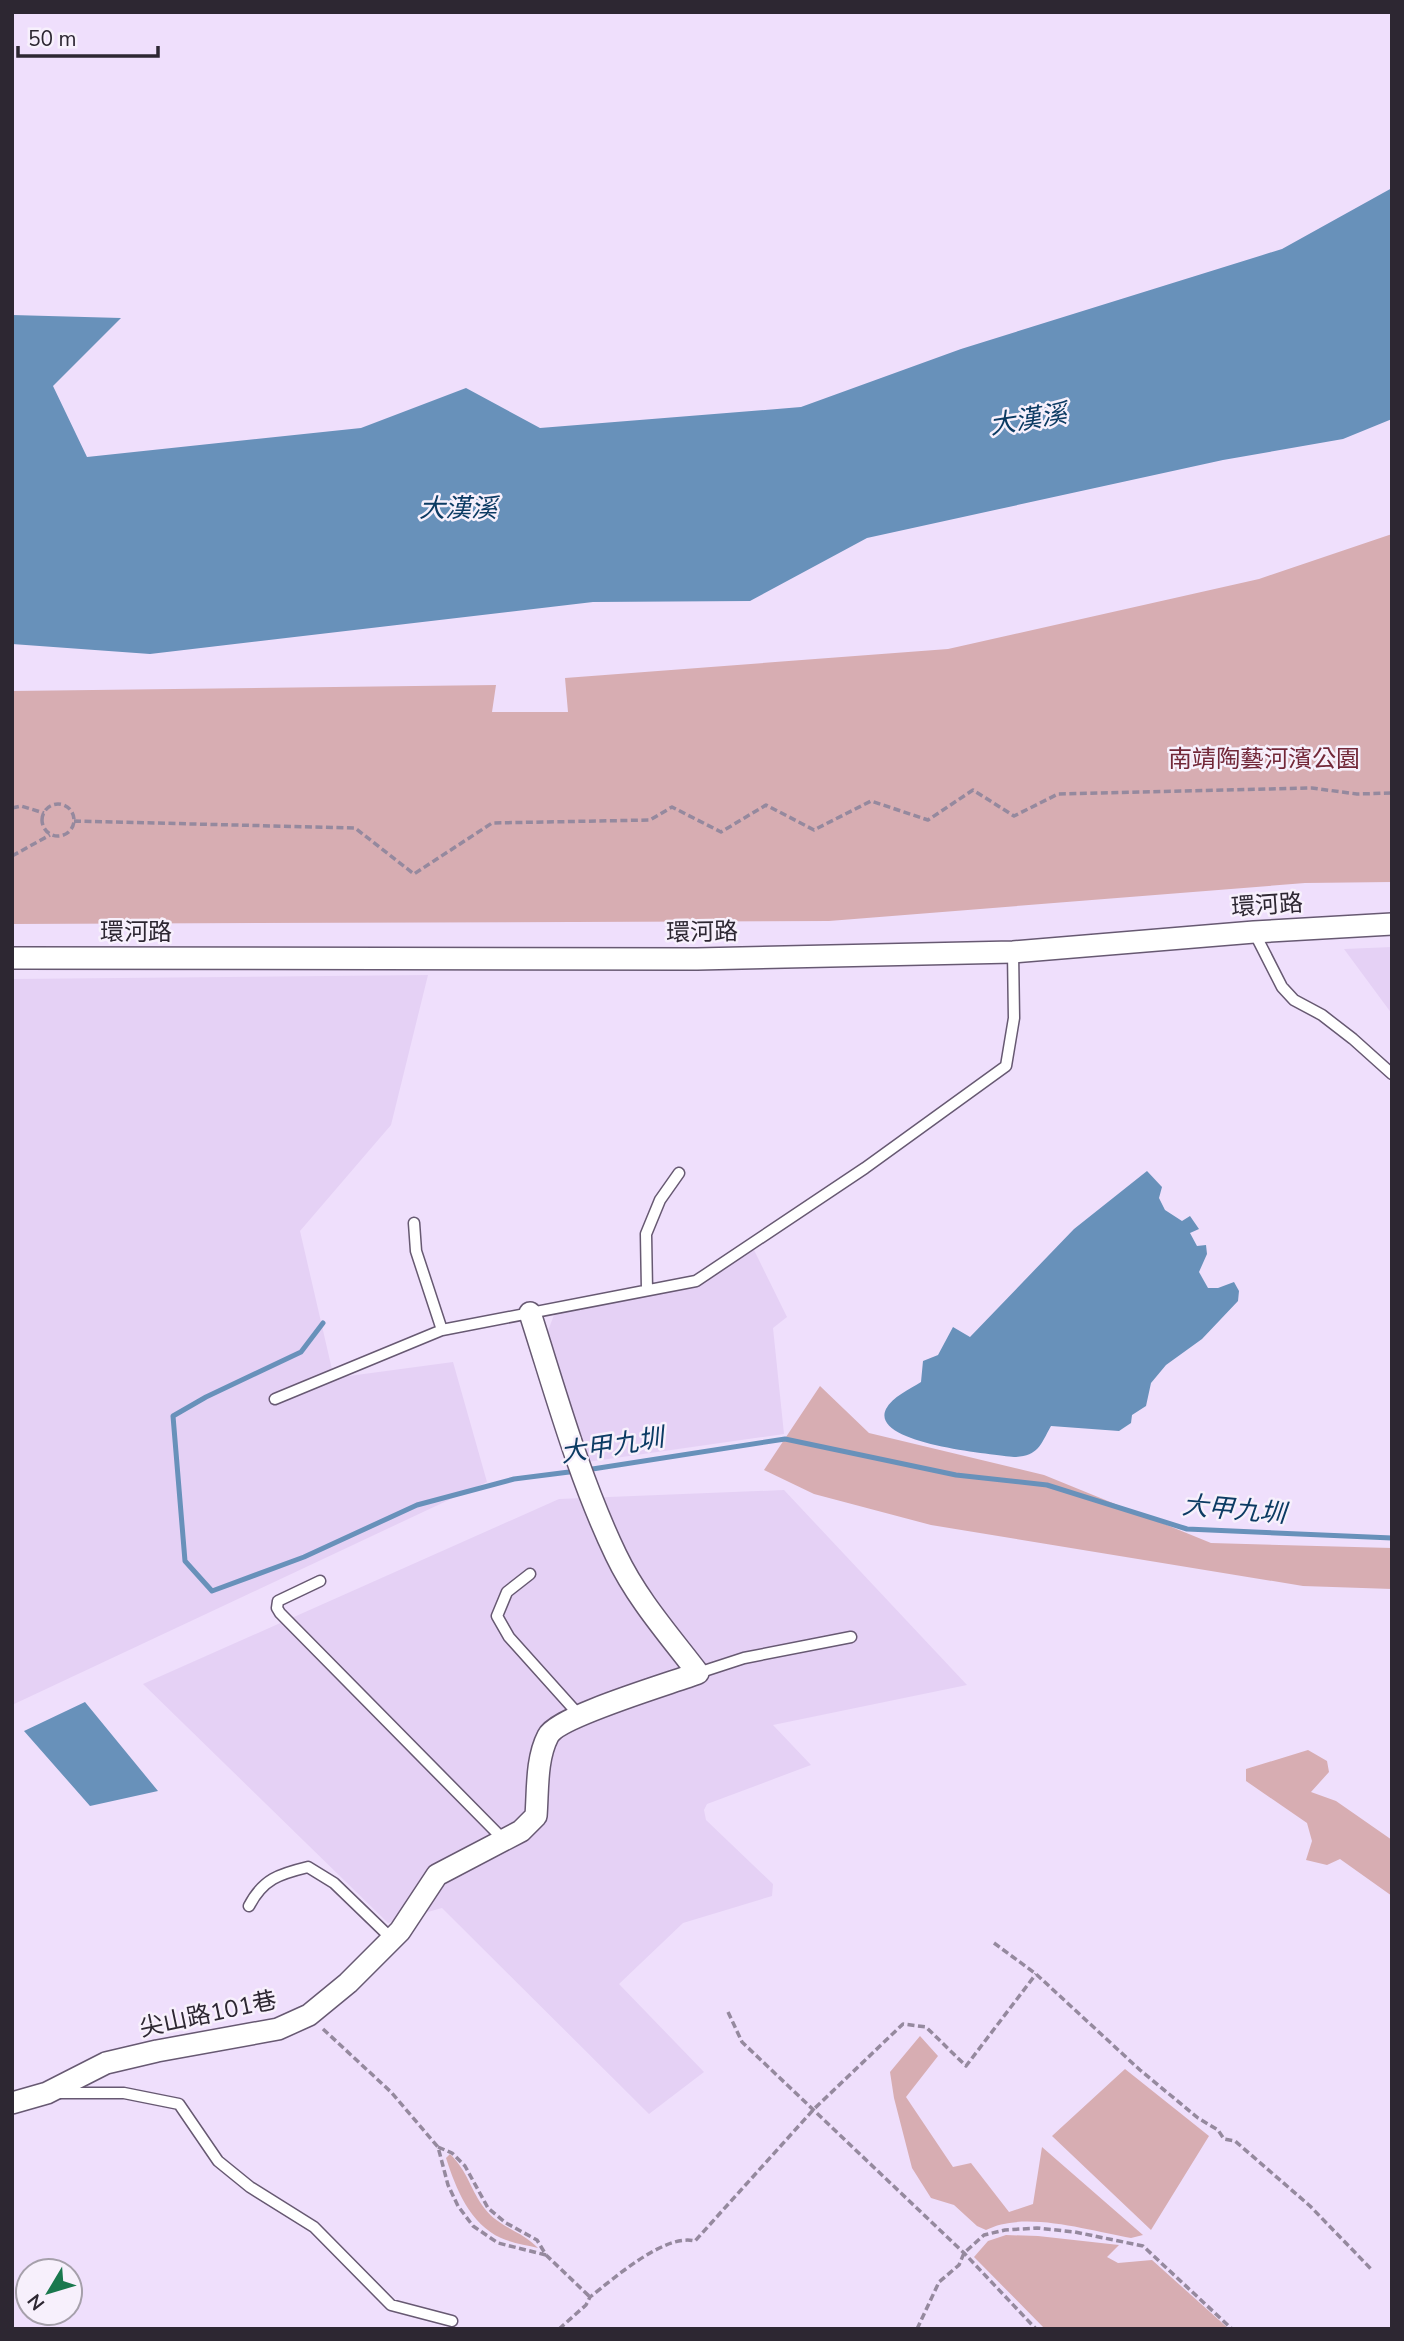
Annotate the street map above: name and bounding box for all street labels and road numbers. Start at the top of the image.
street label: 環河路 [1230,887,1304,923]
street label: 環河路 [666,915,738,949]
street label: 環河路 [100,916,172,948]
street label: 尖山路101巷 [137,1984,279,2044]

